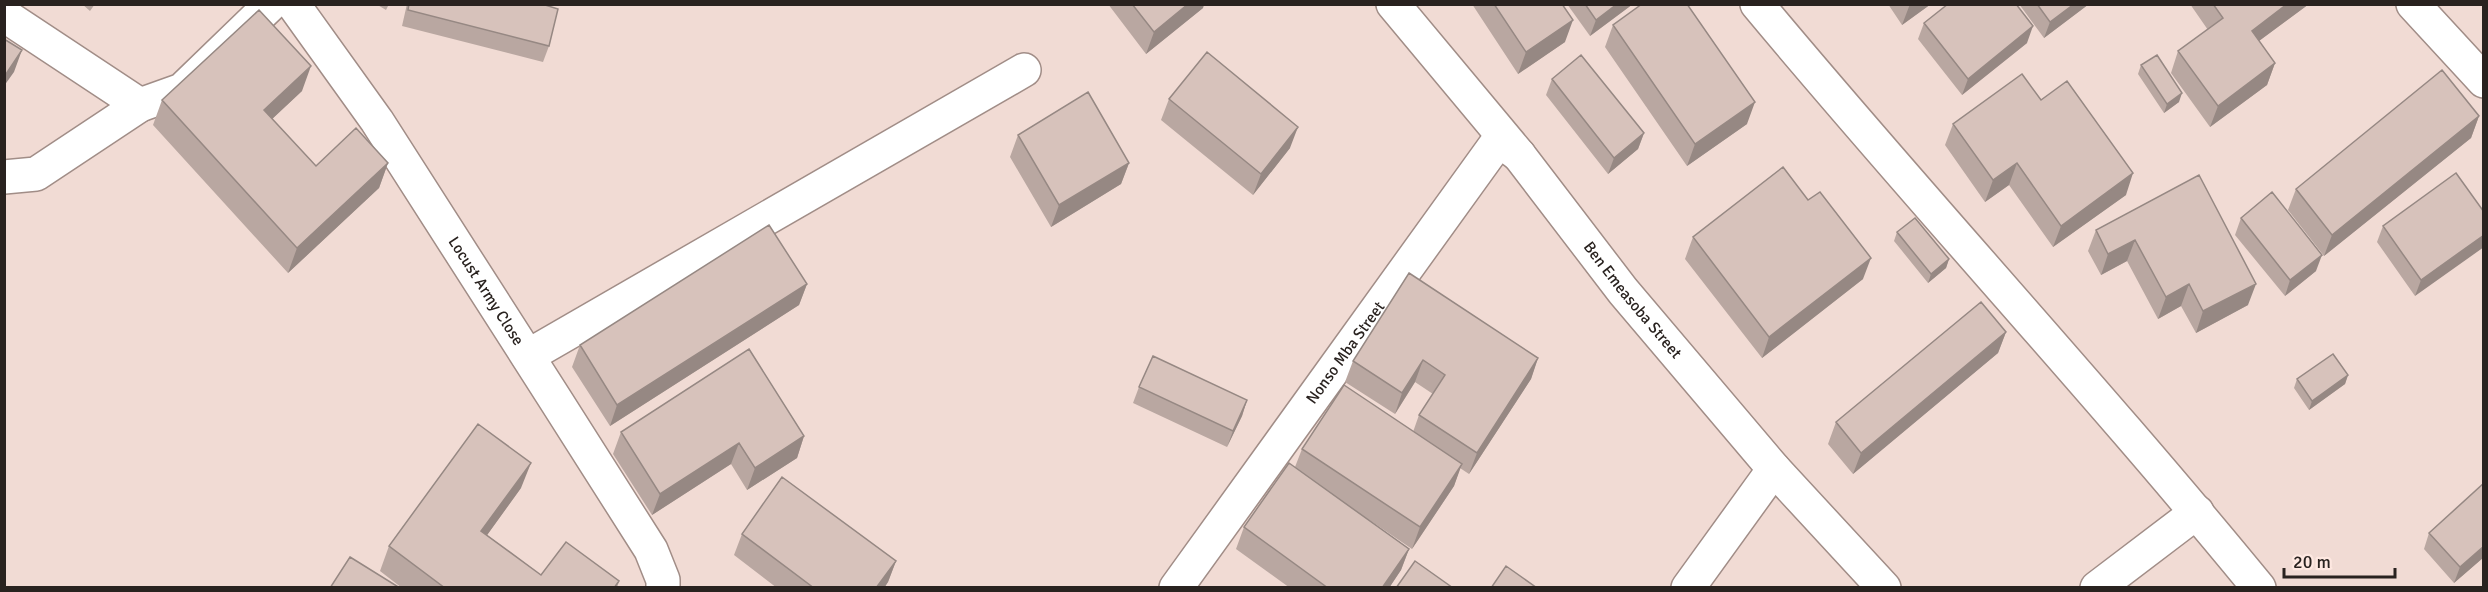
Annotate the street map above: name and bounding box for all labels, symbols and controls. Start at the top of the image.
street label: Locust Army Close [444,233,528,349]
street label: Ben Emeasoba Street [1579,238,1686,363]
street label: Nonso Mba Street [1302,297,1389,408]
scale bar [2284,541,2395,579]
text: 20 m [2293,551,2331,573]

